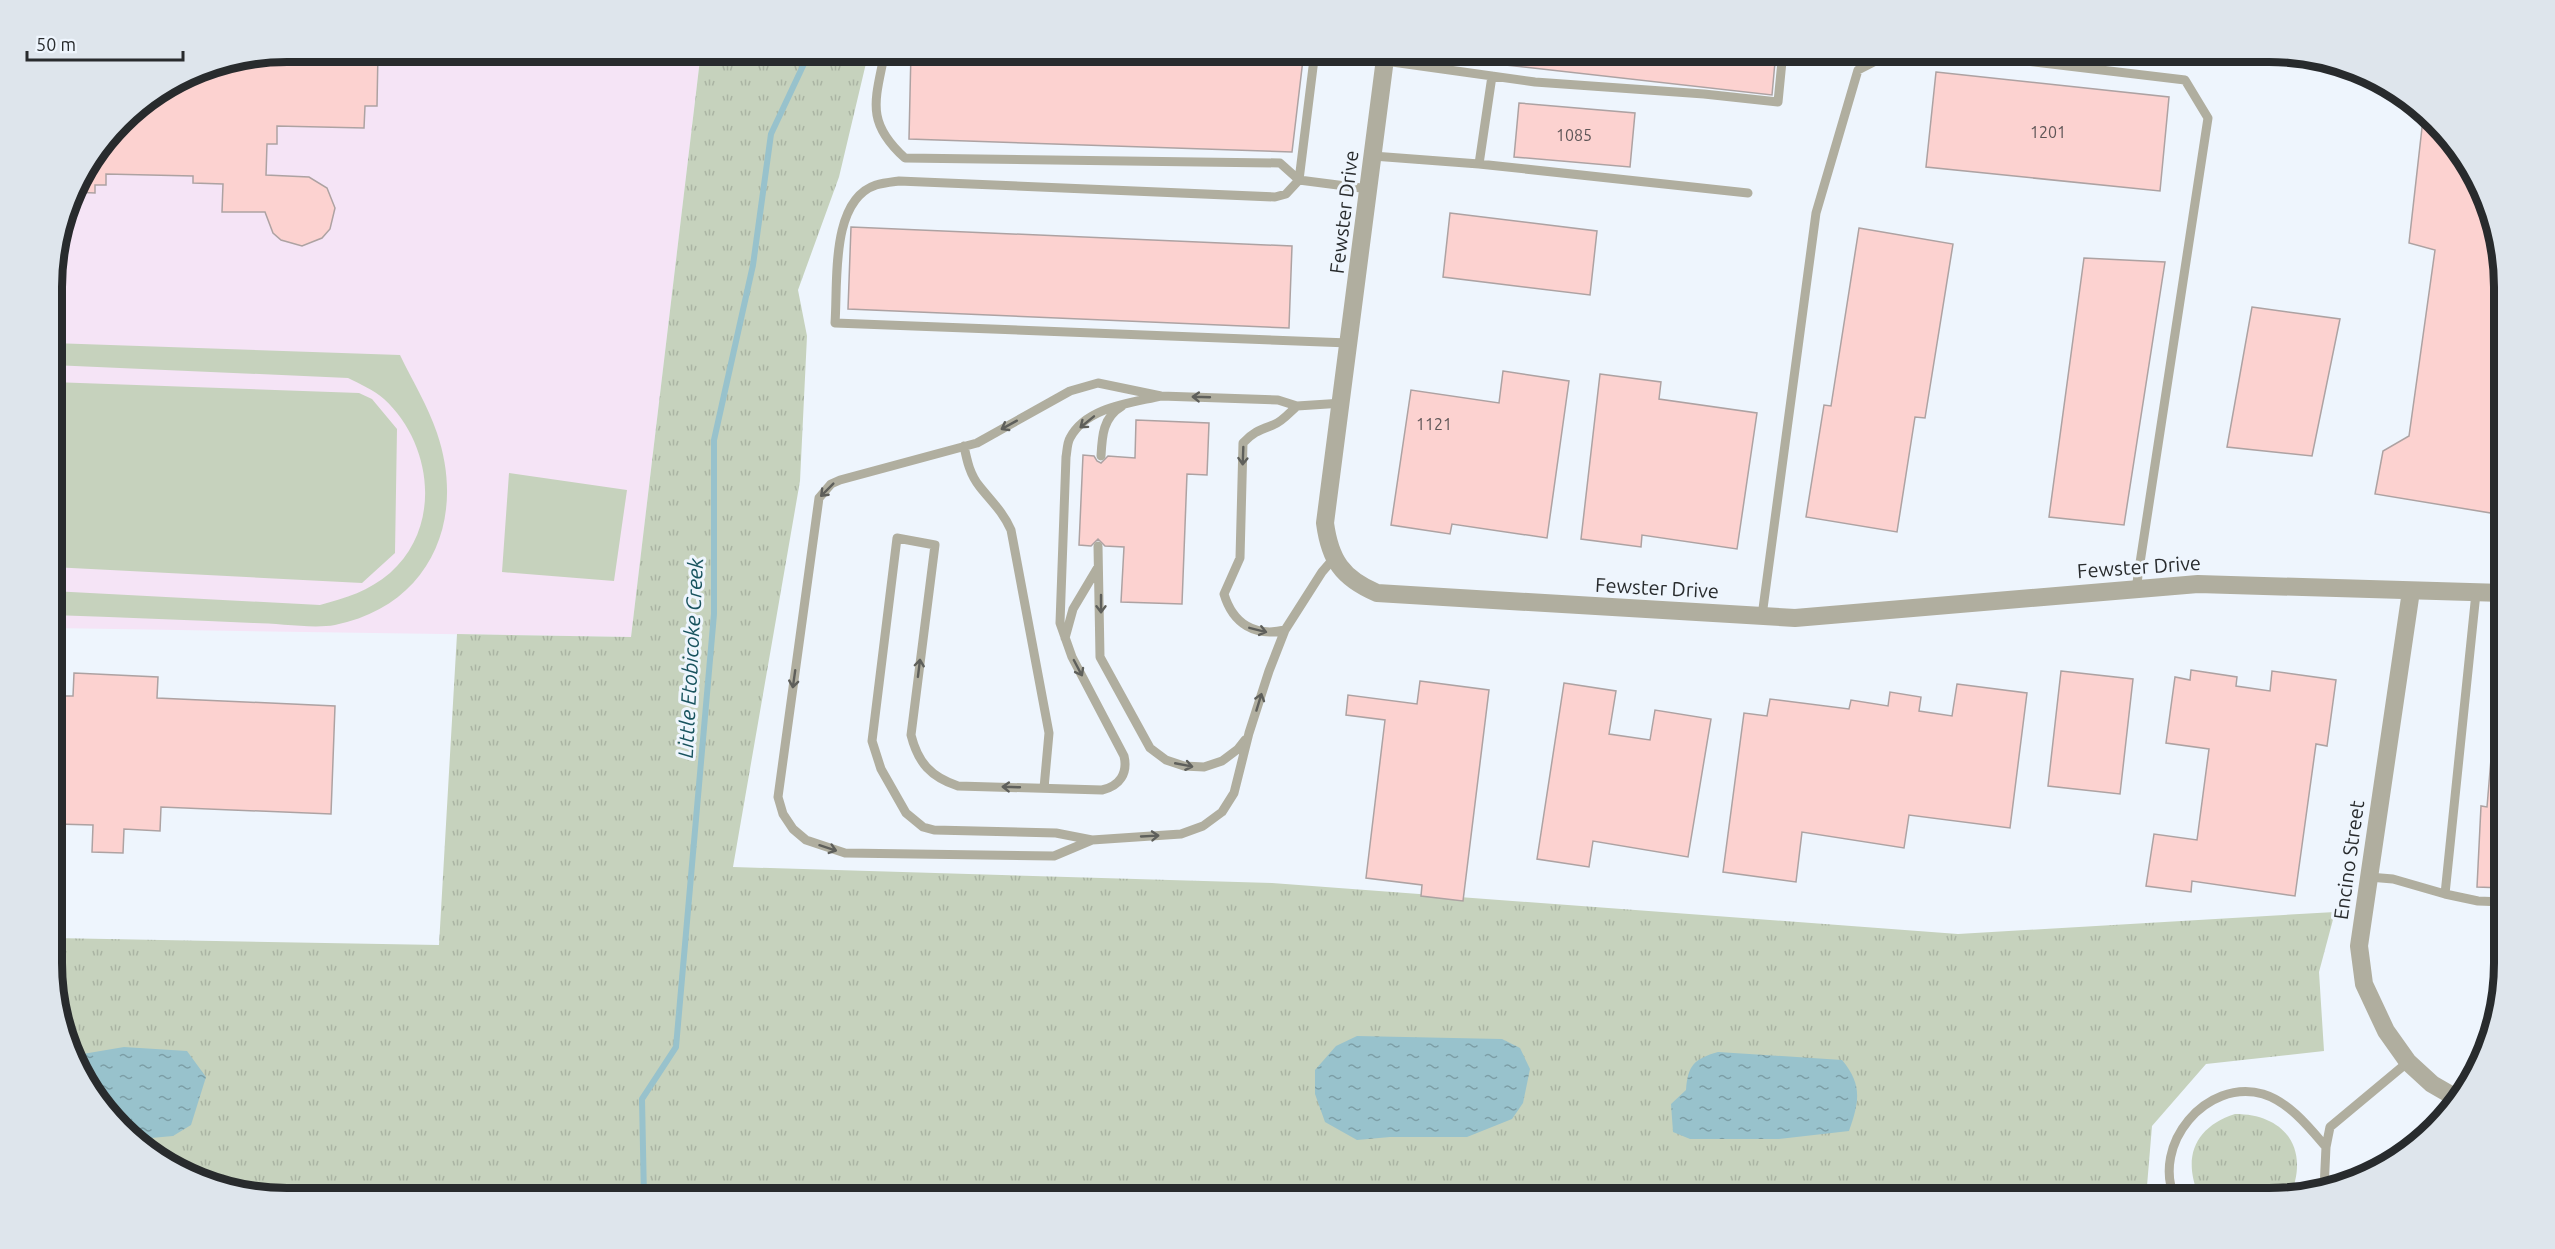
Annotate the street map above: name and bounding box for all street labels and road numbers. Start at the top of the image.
street label: Fewster Drive [1325,149,1362,275]
street label: Fewster Drive [2076,551,2202,582]
street label: Fewster Drive [1594,573,1720,602]
street label: Encino Street [2329,799,2368,921]

